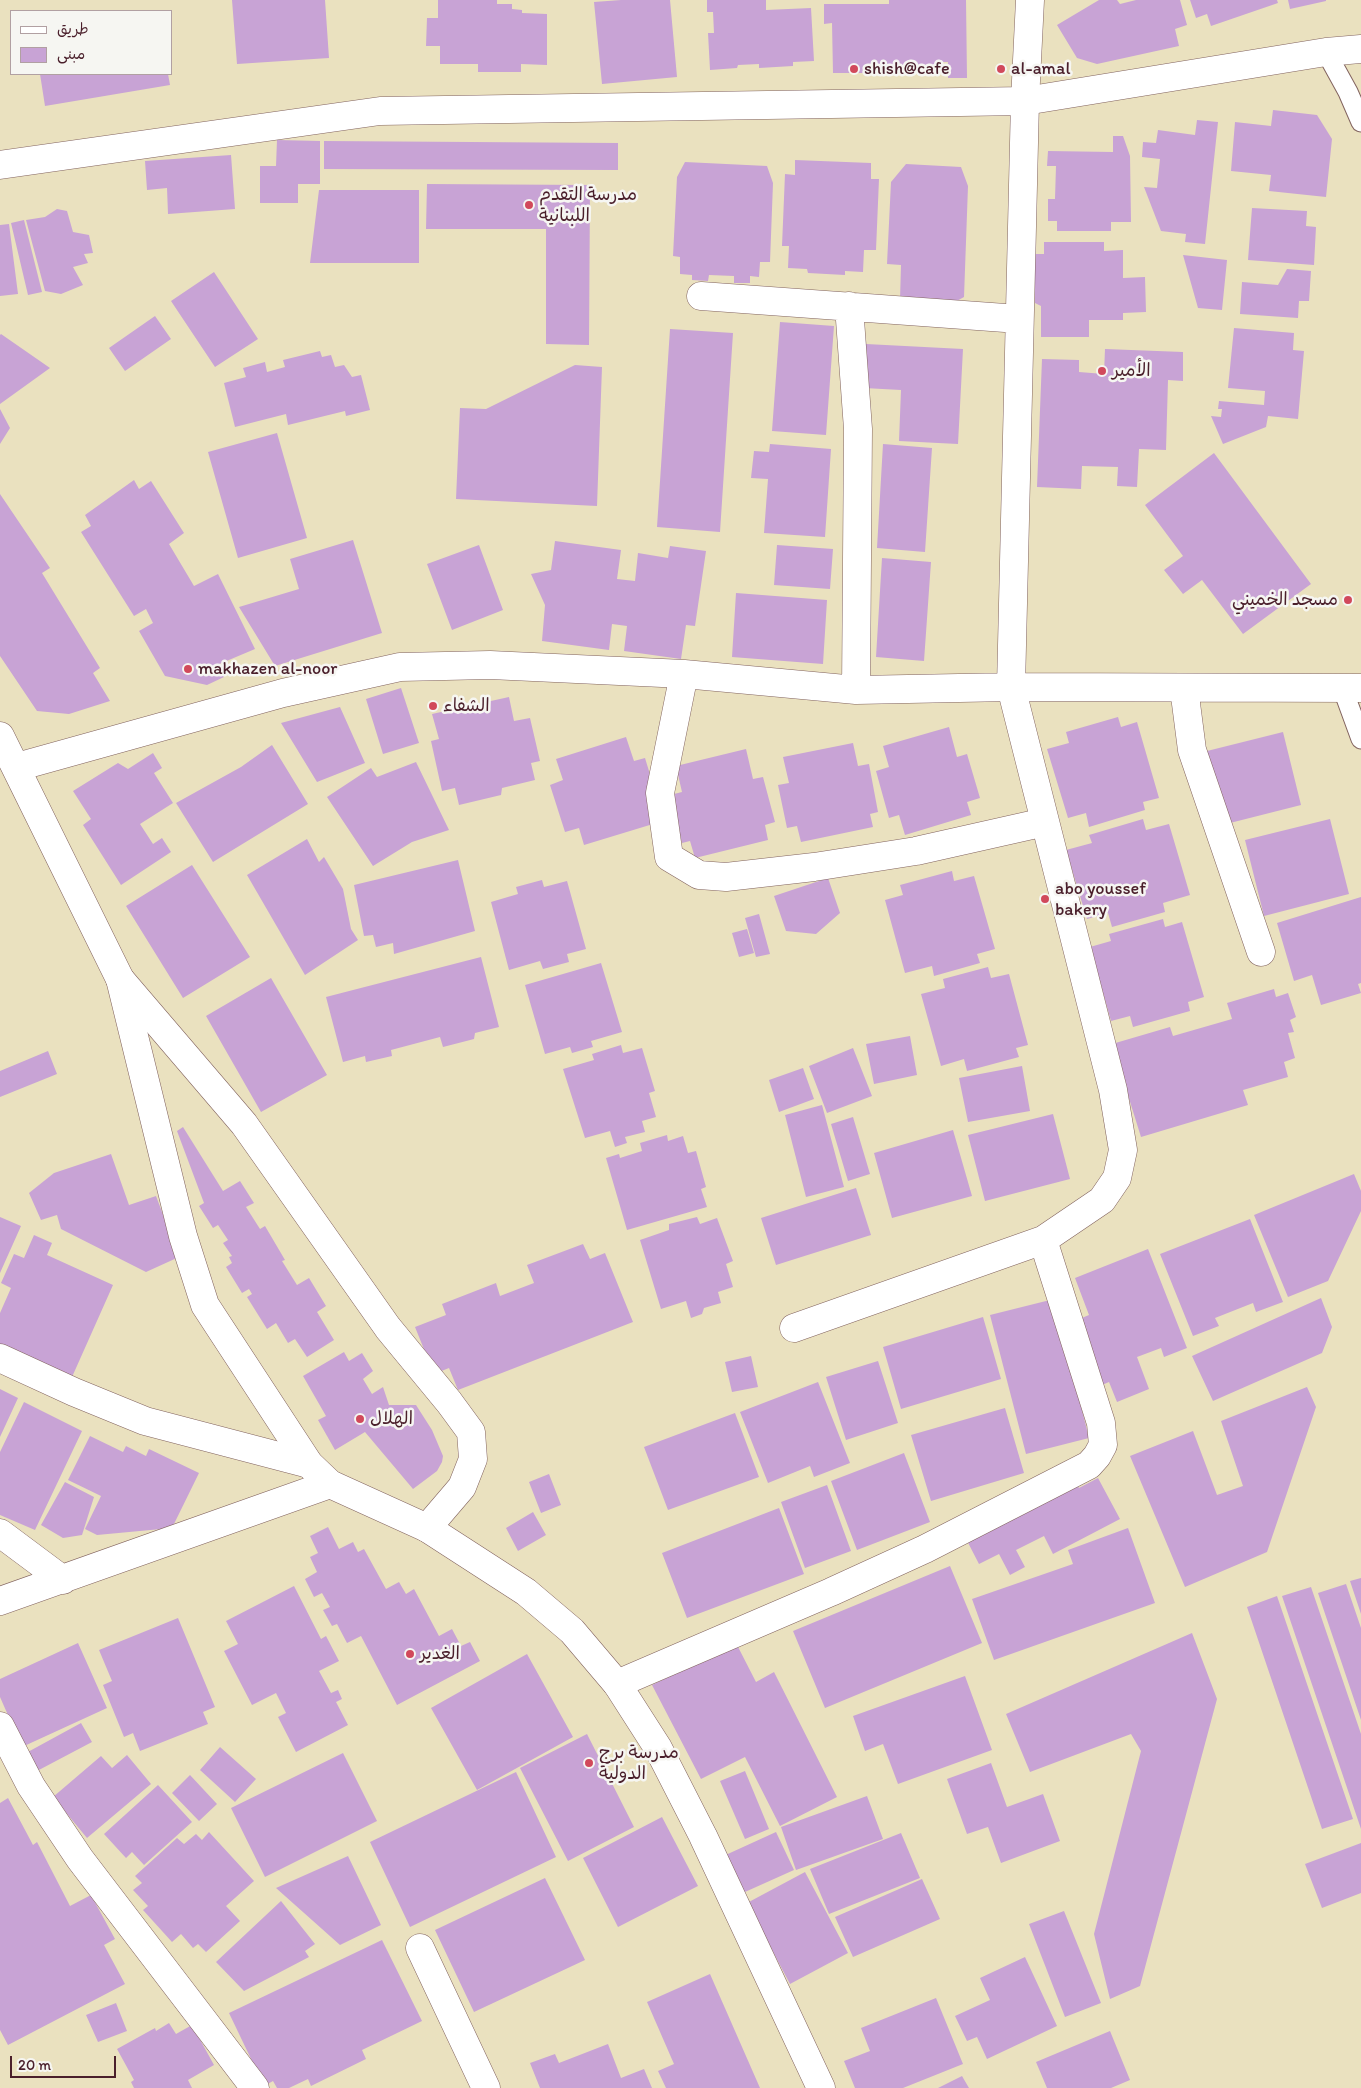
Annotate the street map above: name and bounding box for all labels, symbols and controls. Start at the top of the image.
legend [10,10,172,75]
text: طريق [57,20,89,38]
text: مبنى [57,45,85,63]
place label: shish@cafe [864,58,950,80]
place label: al-amal [1011,58,1070,80]
marker: shish@cafe [848,63,860,75]
marker: al-amal [995,63,1007,75]
place label: مدرسة التقدم اللبنانية [539,184,637,226]
marker: مدرسة التقدم اللبنانية [523,199,535,211]
place label: الأمير [1112,360,1151,382]
marker: الأمير [1096,365,1108,377]
place label: مسجد الخميني [1232,589,1338,611]
marker: مسجد الخميني [1342,594,1354,606]
place label: makhazen al-noor [198,658,338,680]
marker: makhazen al-noor [182,663,194,675]
place label: الشفاء [443,695,490,717]
marker: الشفاء [427,700,439,712]
place label: abo youssef bakery [1055,878,1146,921]
marker: abo youssef bakery [1039,893,1051,905]
place label: الهلال [370,1408,413,1430]
marker: الهلال [354,1413,366,1425]
place label: الغدير [420,1643,460,1665]
marker: الغدير [404,1648,416,1660]
place label: مدرسة برج الدولية [599,1742,679,1785]
marker: مدرسة برج الدولية [583,1757,595,1769]
scale bar [12,2046,119,2078]
text: 20 m [18,2056,51,2074]

